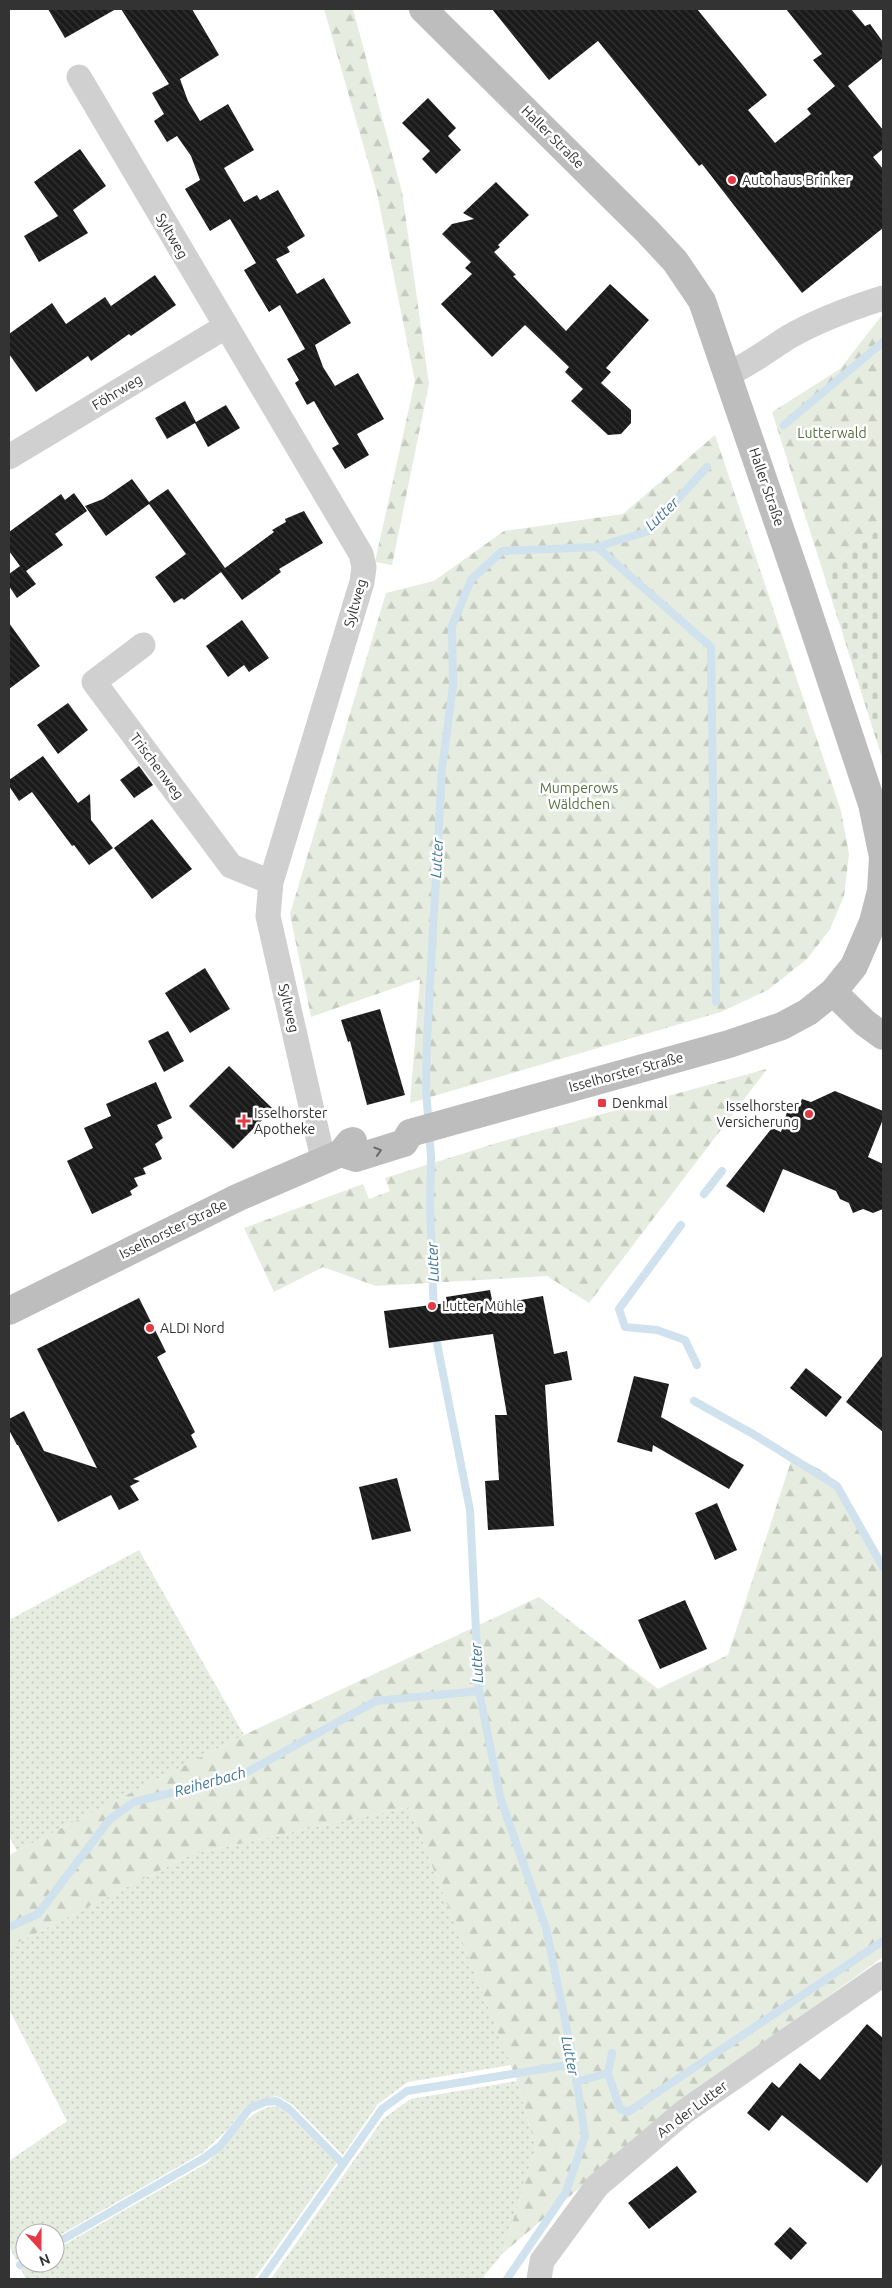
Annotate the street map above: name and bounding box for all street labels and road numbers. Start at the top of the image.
street label: Haller Straße [518,102,588,172]
street label: Syltweg [153,210,191,262]
street label: Föhrweg [89,371,145,413]
street label: Haller Straße [746,446,788,528]
street label: Syltweg [340,577,370,629]
street label: Trischenweg [127,730,187,802]
street label: Syltweg [276,982,302,1034]
street label: Isselhorster Straße [567,1049,685,1095]
street label: Isselhorster Straße [116,1196,230,1262]
street label: An der Lutter [654,2077,731,2141]

